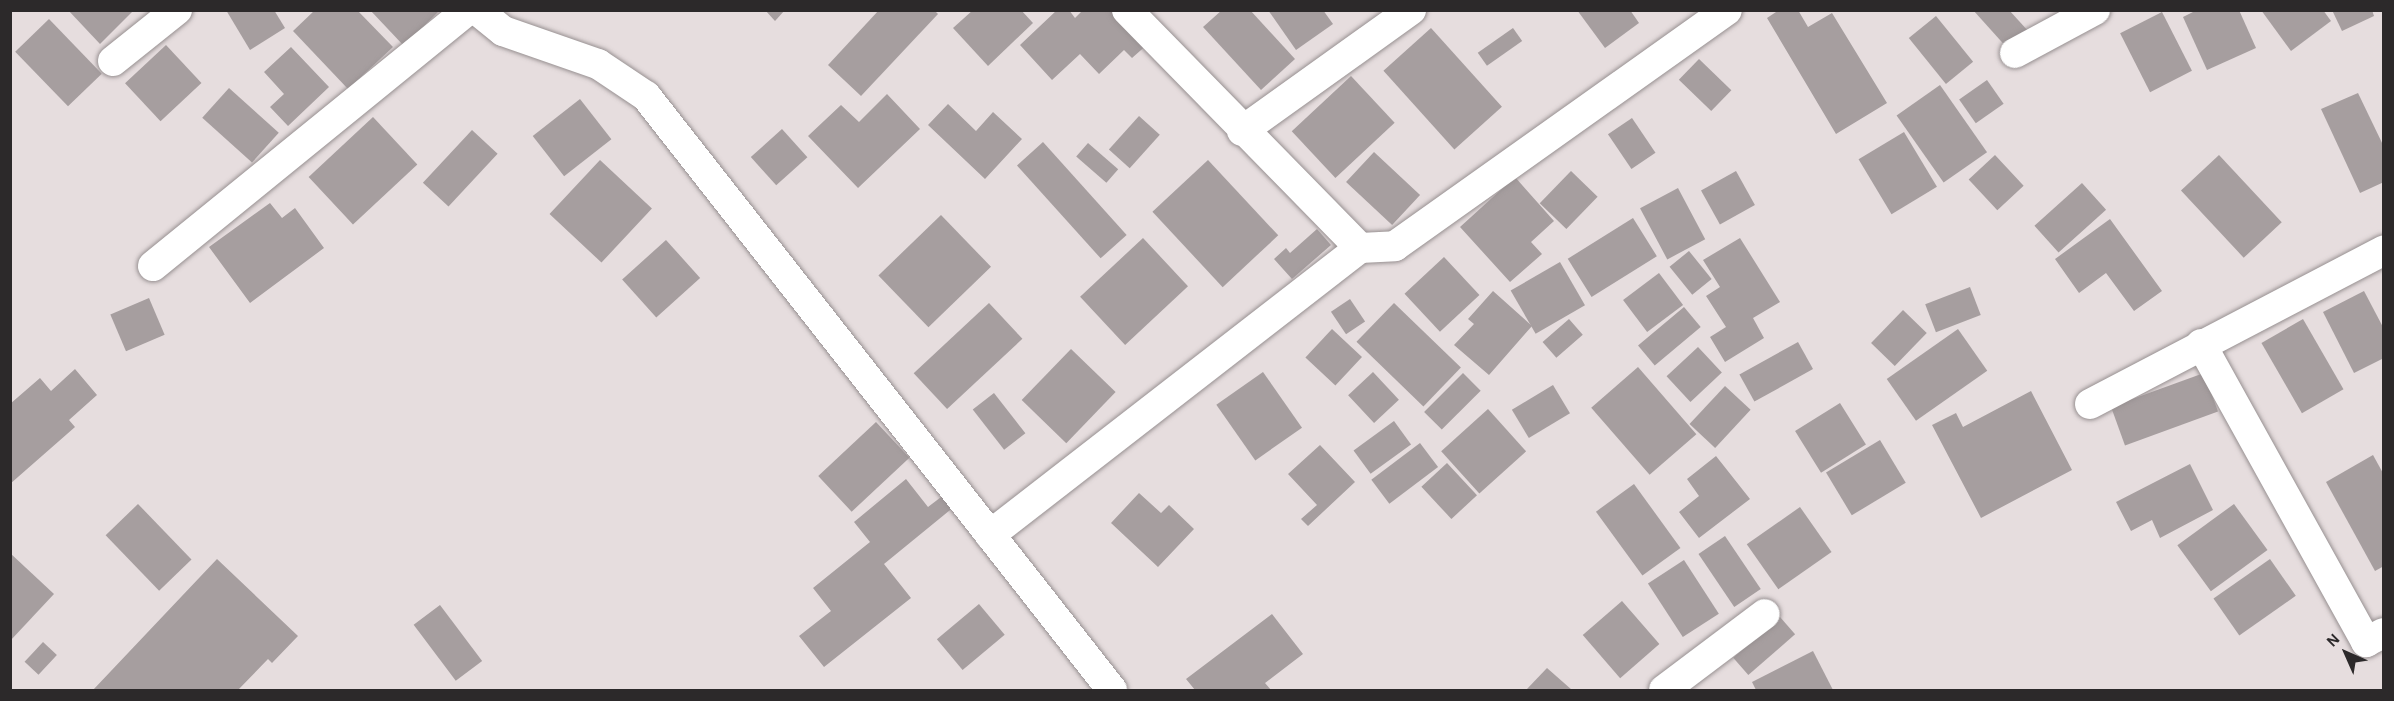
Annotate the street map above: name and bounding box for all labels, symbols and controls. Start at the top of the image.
north arrow [2316,623,2376,683]
text: N [2324,631,2343,650]

